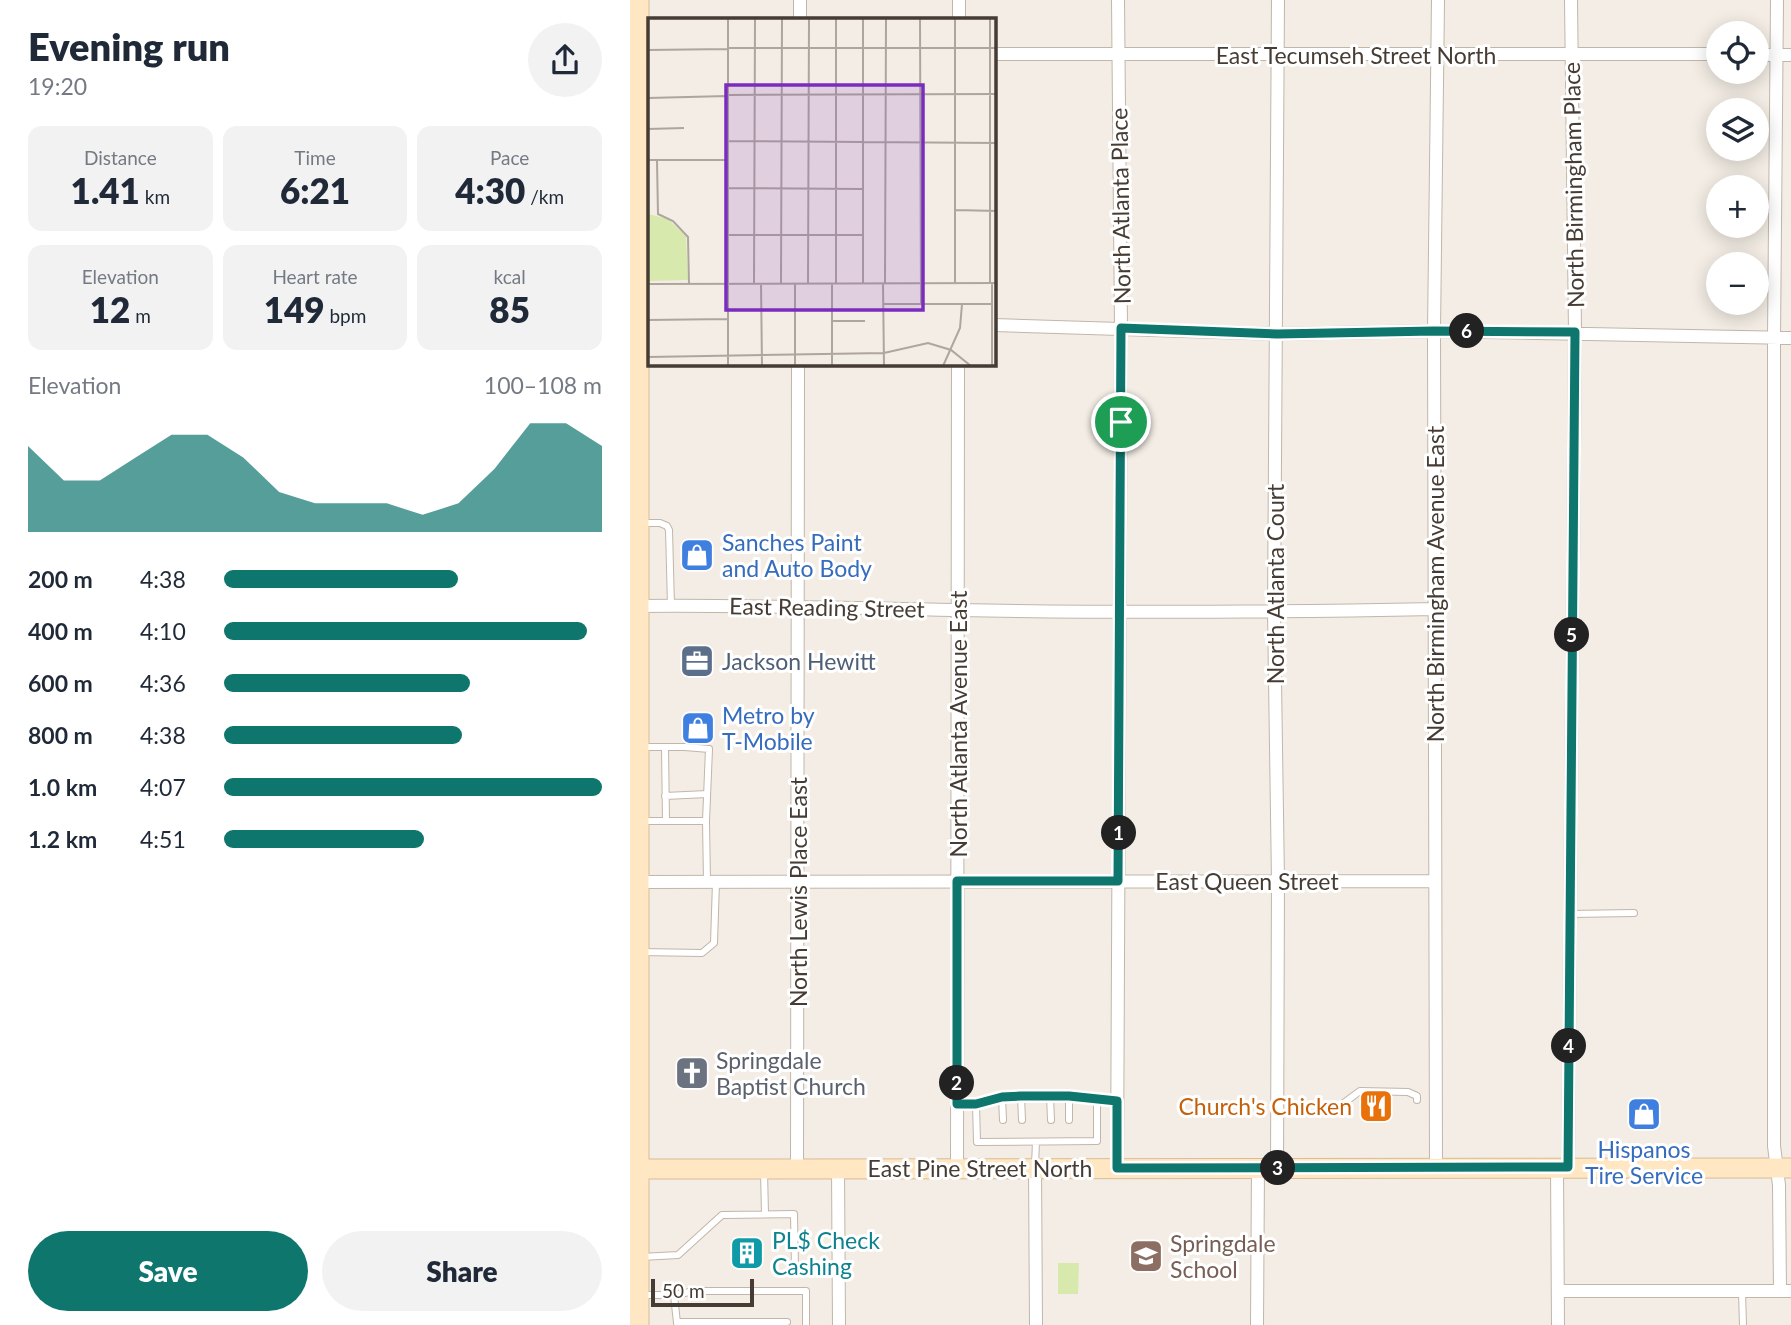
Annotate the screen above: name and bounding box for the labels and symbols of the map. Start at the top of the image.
inset map [648,18,996,366]
street label: East Tecumseh Street North [1216,41,1496,69]
street label: North Birmingham Place [1557,62,1589,308]
street label: North Atlanta Place [1104,107,1136,305]
pin: 6 [1450,314,1484,348]
pin [1091,392,1151,452]
street label: North Birmingham Avenue East [1421,425,1449,742]
street label: North Atlanta Court [1261,483,1289,684]
place label: Sanches Paint and Auto Body [722,528,872,582]
shop icon: Sanches Paint and Auto Body [678,536,716,574]
street label: North Atlanta Avenue East [944,590,972,858]
street label: East Reading Street [729,591,926,623]
pin: 5 [1555,618,1590,652]
office icon: Jackson Hewitt [678,642,716,680]
place label: Jackson Hewitt [722,647,876,675]
place label: Metro by T-Mobile [722,701,815,755]
shop icon: Metro by T-Mobile [679,709,717,747]
street label: North Lewis Place East [784,776,812,1007]
pin: 1 [1102,816,1136,850]
street label: East Queen Street [1155,867,1339,895]
pin: 4 [1552,1028,1586,1064]
place label: Springdale Baptist Church [716,1046,866,1100]
church icon: Springdale Baptist Church [673,1054,711,1092]
pin: 2 [940,1066,974,1100]
restaurant icon: Church's Chicken [1357,1087,1395,1125]
place label: Church's Chicken [1178,1092,1352,1120]
shop icon: Hispanos Tire Service [1625,1095,1663,1133]
place label: Hispanos Tire Service [1585,1135,1703,1189]
pin: 3 [1260,1150,1296,1186]
street label: East Pine Street North [868,1154,1092,1182]
place label: PL$ Check Cashing [772,1226,880,1280]
place label: Springdale School [1170,1229,1276,1283]
building icon: PL$ Check Cashing [728,1234,766,1272]
school or university icon: Springdale School [1127,1237,1165,1275]
scale bar [651,1276,754,1308]

